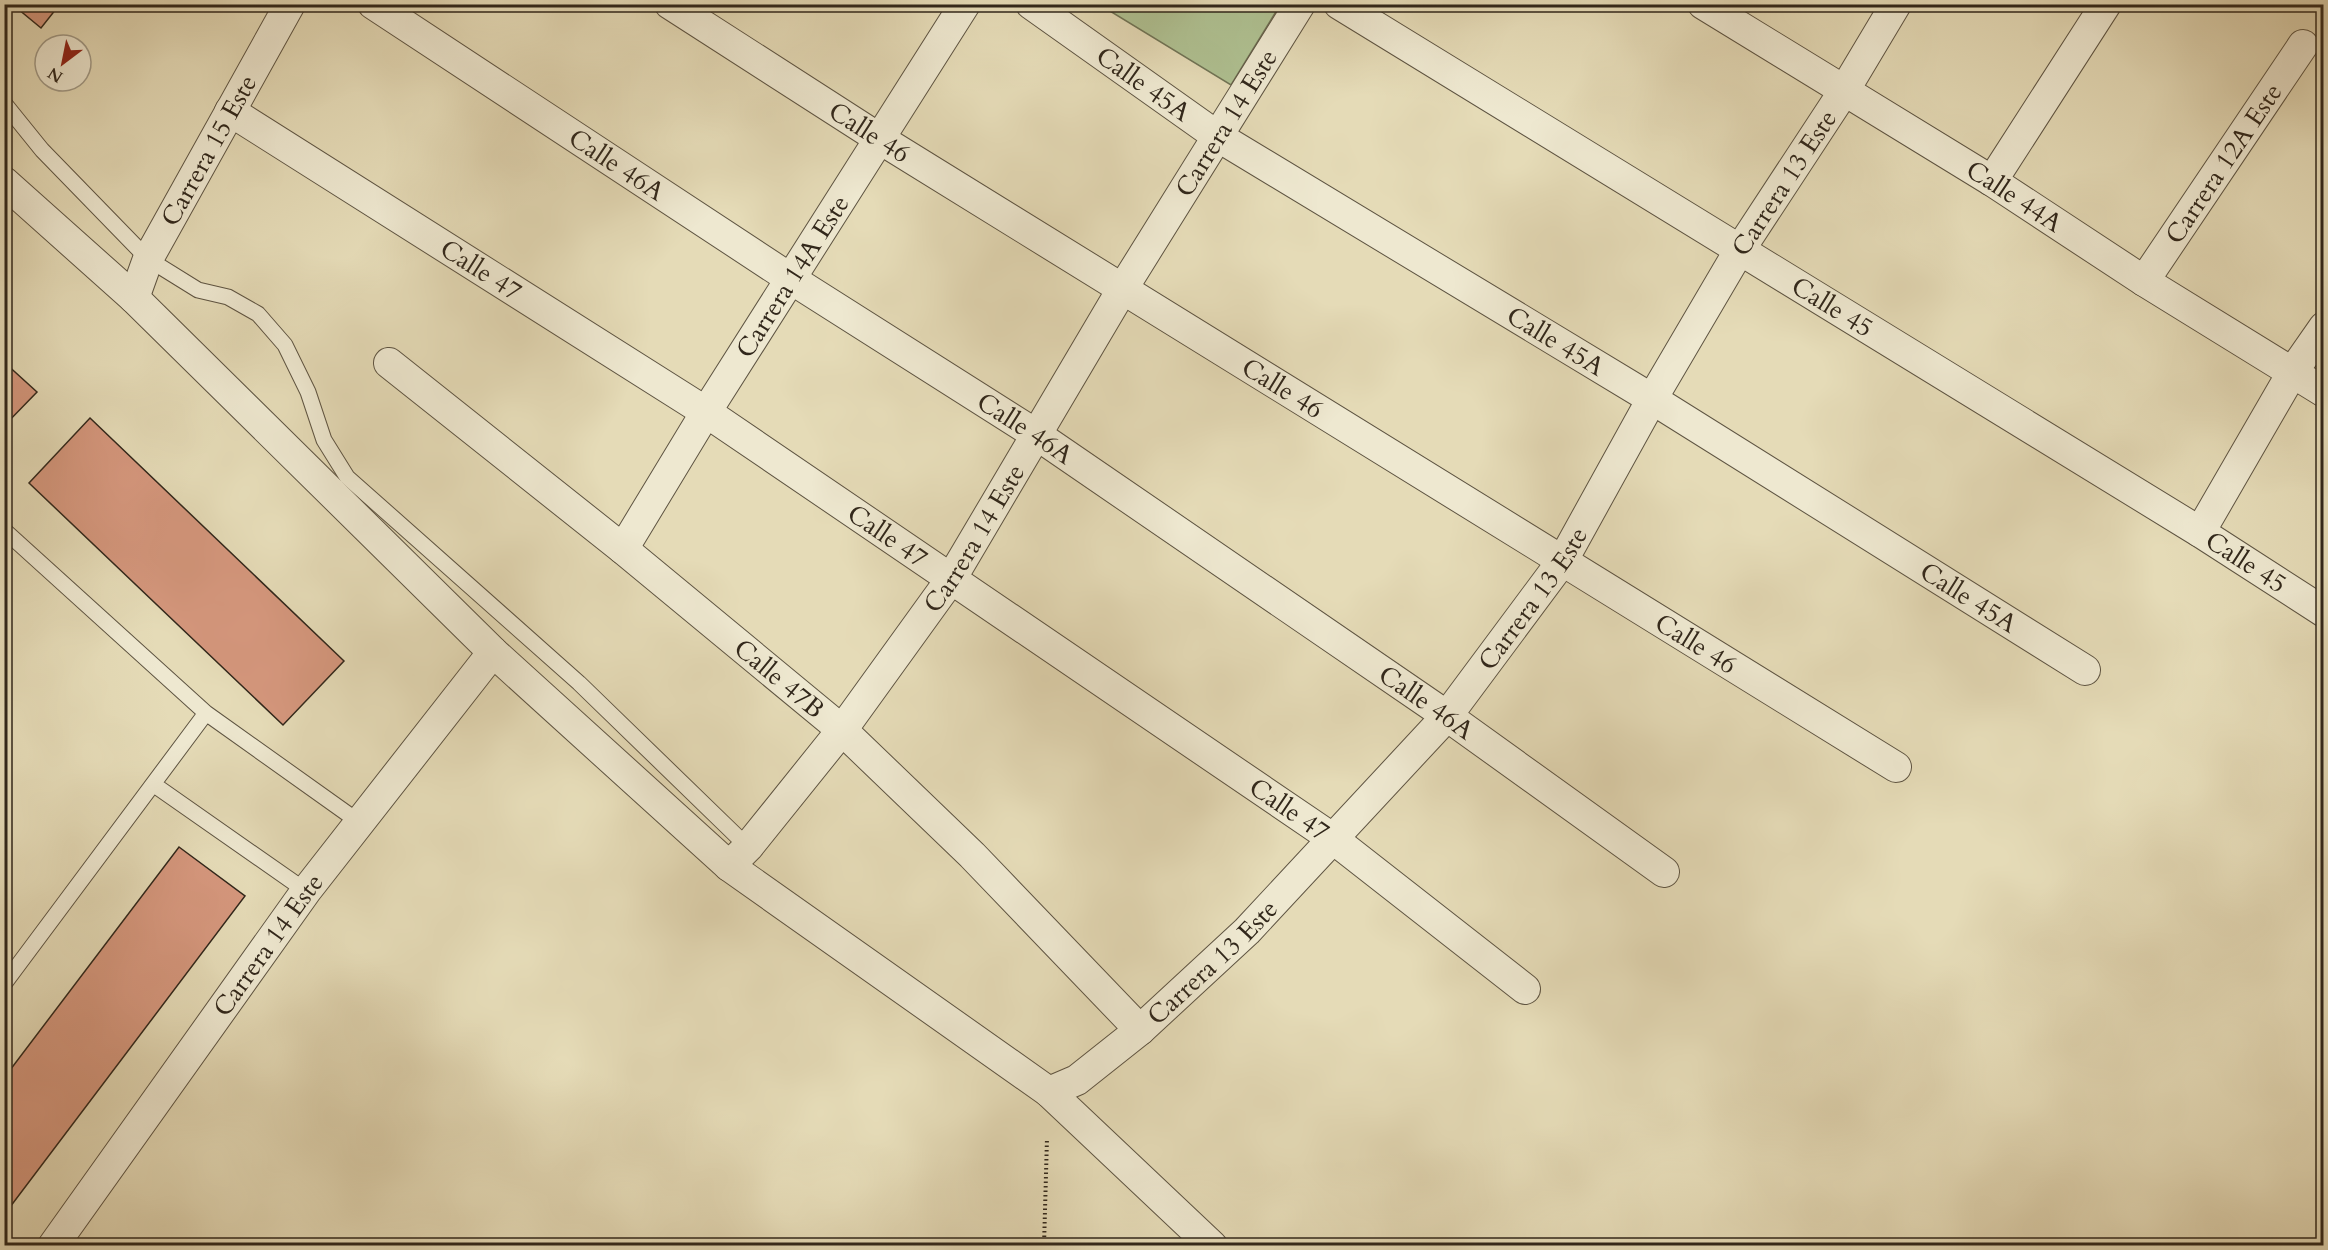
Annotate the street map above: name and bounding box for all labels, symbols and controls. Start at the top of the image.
north arrow [33,33,93,93]
street label: Calle 45A [1089,38,1198,130]
street label: Carrera 14 Este [1167,42,1285,203]
text: N [44,62,67,88]
street label: Carrera 15 Este [152,68,265,232]
street label: Carrera 12A Este [2157,76,2290,250]
street label: Calle 46 [822,93,917,171]
street label: Carrera 13 Este [1723,103,1845,263]
street label: Calle 46A [562,120,672,209]
street label: Calle 44A [1960,152,2070,241]
street label: Carrera 14A Este [727,188,857,364]
street label: Calle 47 [434,231,528,309]
street label: Calle 45 [1785,268,1880,345]
street label: Calle 45A [1500,298,1612,384]
street label: Calle 46 [1235,349,1330,426]
street label: Calle 46A [970,384,1081,473]
street label: Carrera 14 Este [915,457,1033,619]
street label: Calle 47 [841,496,935,575]
street label: Carrera 13 Este [1470,521,1595,677]
street label: Calle 45 [2199,523,2293,601]
street label: Calle 45A [1913,554,2024,641]
street label: Calle 46 [1649,605,1743,682]
street label: Calle 47B [727,631,832,726]
street label: Calle 46A [1372,657,1482,748]
street label: Calle 47 [1243,769,1337,849]
street label: Carrera 14 Este [205,866,331,1023]
street label: Carrera 13 Este [1139,892,1285,1033]

